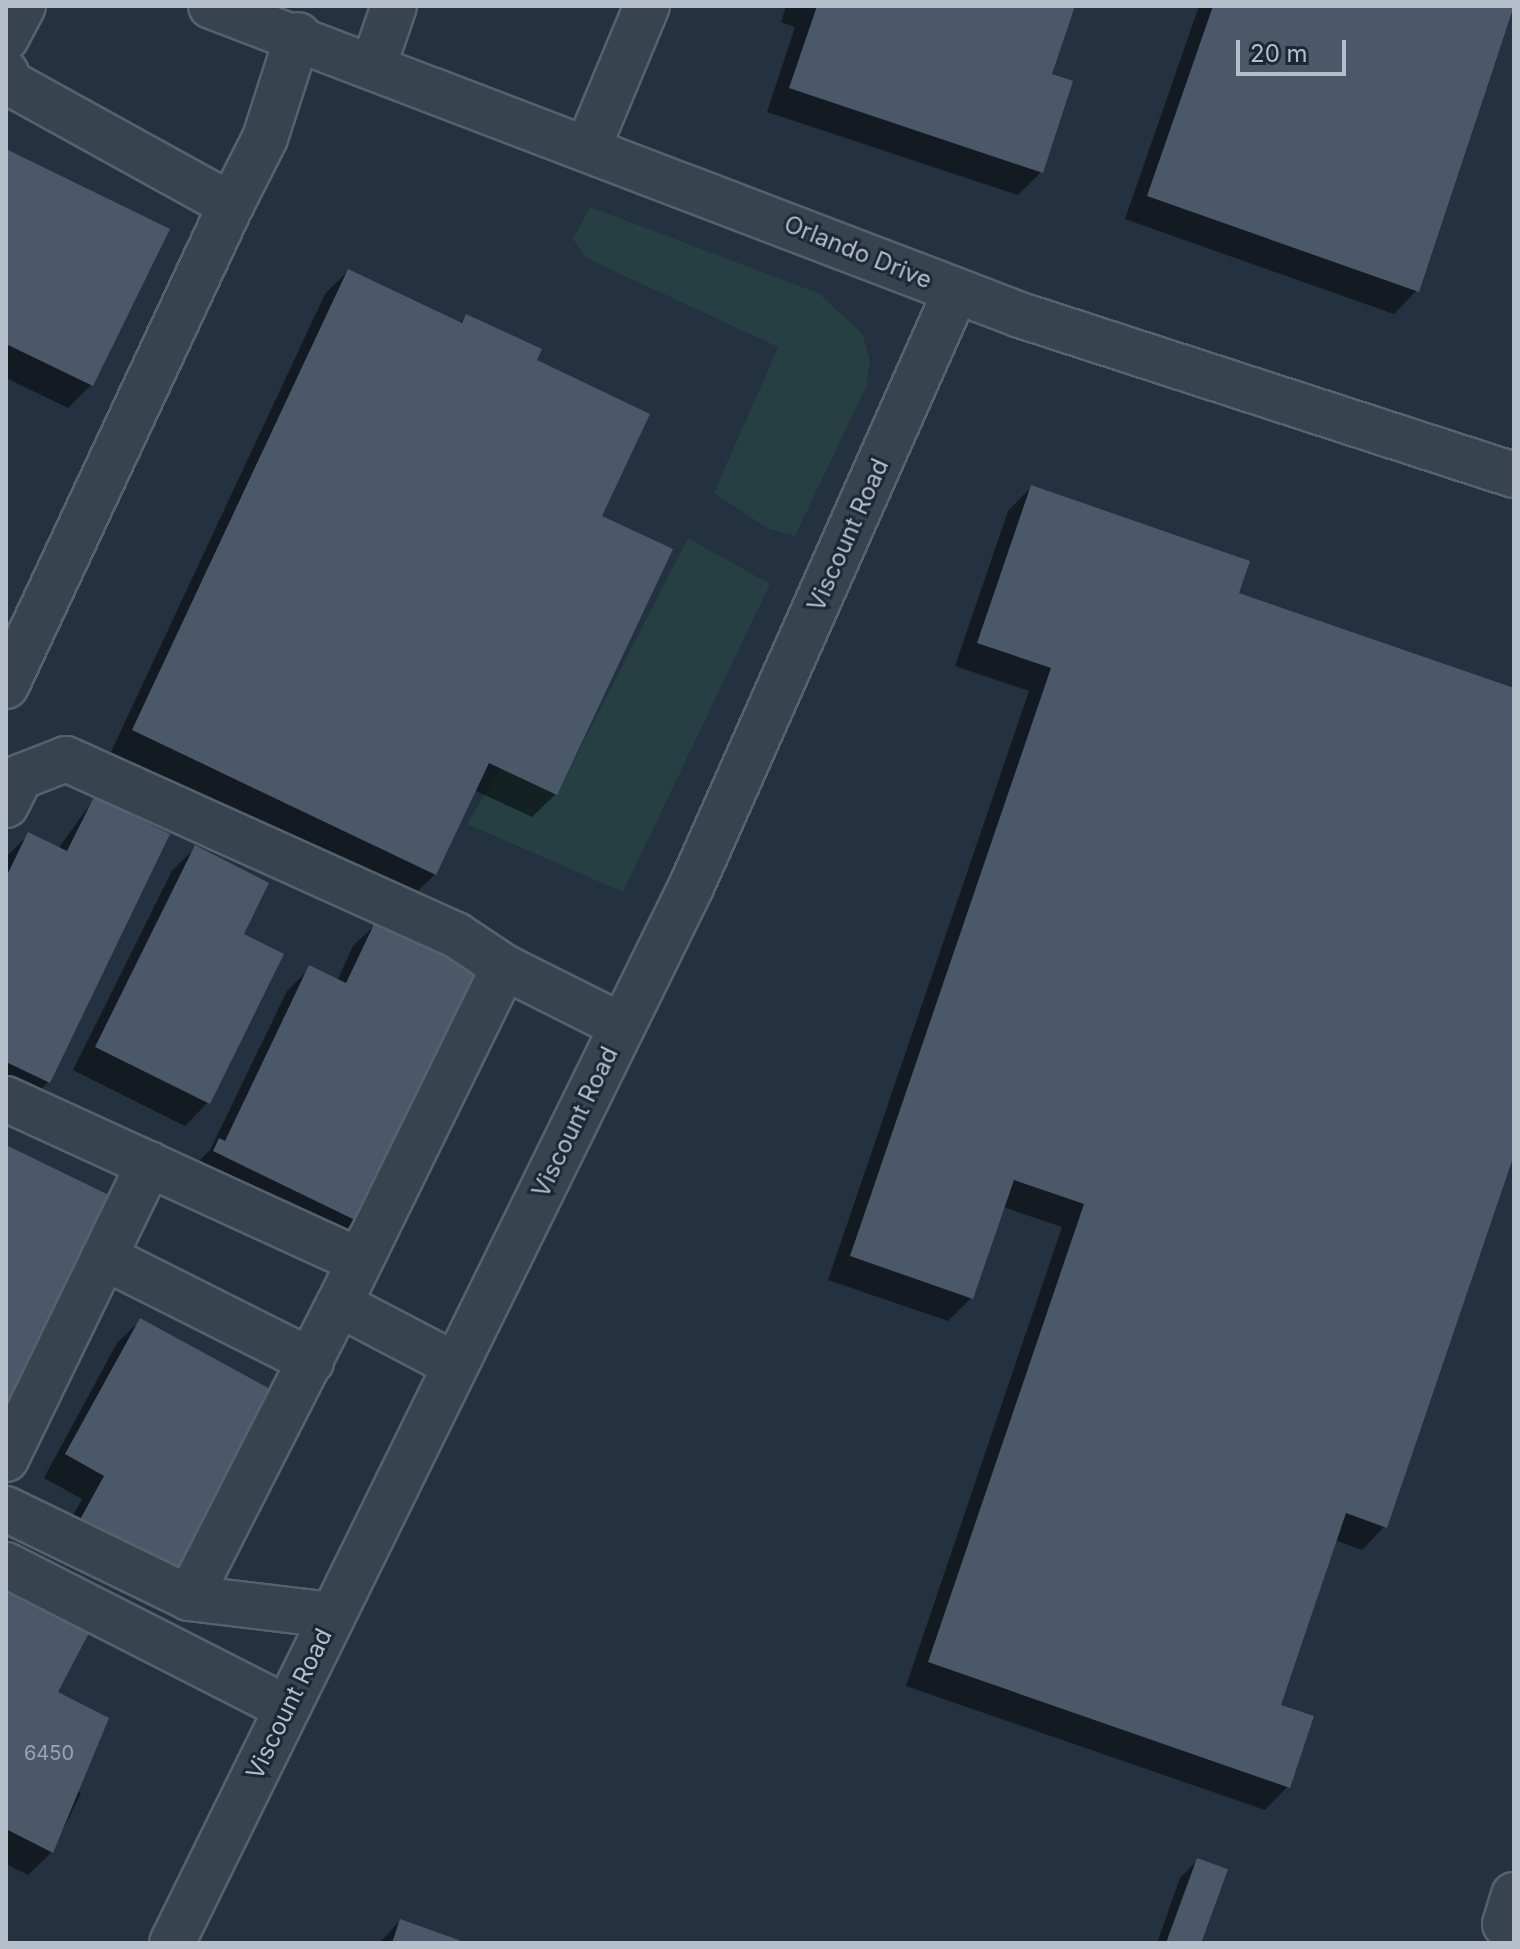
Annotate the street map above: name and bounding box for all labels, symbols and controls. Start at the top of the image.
scale bar [1240,24,1350,74]
text: 20 m [1250,39,1308,68]
street label: Orlando Drive [780,209,936,295]
street label: Viscount Road [801,454,895,616]
street label: Viscount Road [526,1042,624,1202]
street label: Viscount Road [240,1624,338,1784]
house number: 6450 [24,1741,74,1765]

